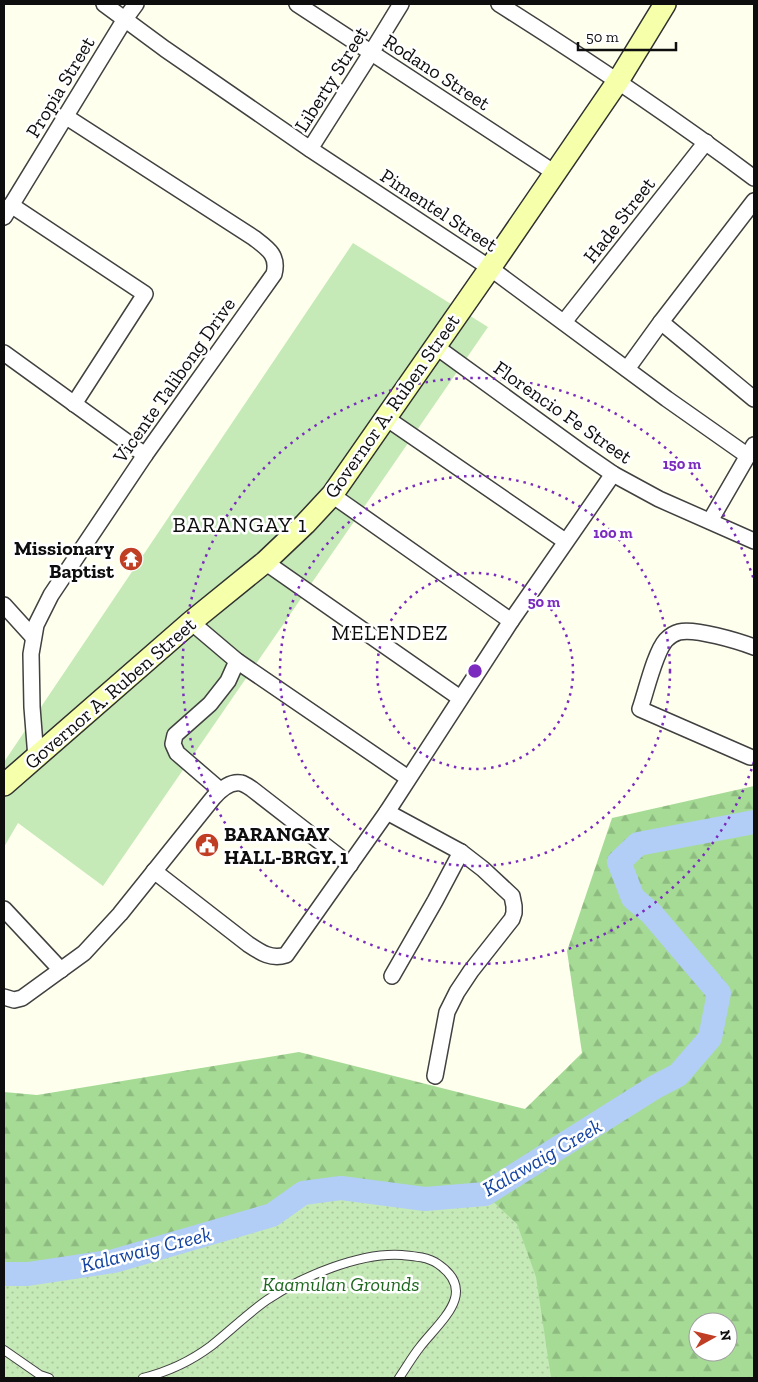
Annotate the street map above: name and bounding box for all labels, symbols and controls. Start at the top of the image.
scale bar [578,20,676,52]
street label: Liberty Street [289,22,373,136]
text: 50 m [586,28,619,46]
street label: Rodano Street [379,29,495,116]
street label: Propia Street [20,32,100,142]
street label: Pimentel Street [376,163,502,257]
street label: Hade Street [578,172,660,268]
street label: Vicente Talibong Drive [107,293,240,468]
street label: Governor A. Ruben Street [319,309,465,503]
street label: Florencio Fe Street [489,355,637,469]
text: 150 m [663,455,701,473]
district label: BARANGAY 1 [173,511,307,538]
text: 100 m [593,524,633,542]
place label: Missionary Baptist [14,536,115,583]
temple icon: Missionary Baptist [118,546,144,572]
text: 50 m [528,593,560,611]
street label: Governor A. Ruben Street [19,612,201,774]
district label: MELENDEZ [331,620,449,645]
centre of rings [466,662,484,680]
place label: BARANGAY HALL-BRGY. 1 [224,822,348,869]
public building icon: BARANGAY HALL-BRGY. 1 [194,832,220,858]
water label: Kalawaig Creek [478,1113,606,1201]
water label: Kalawaig Creek [78,1221,214,1277]
park label: Kaamulan Grounds [262,1272,420,1296]
north arrow [688,1312,738,1362]
text: N [716,1329,735,1342]

